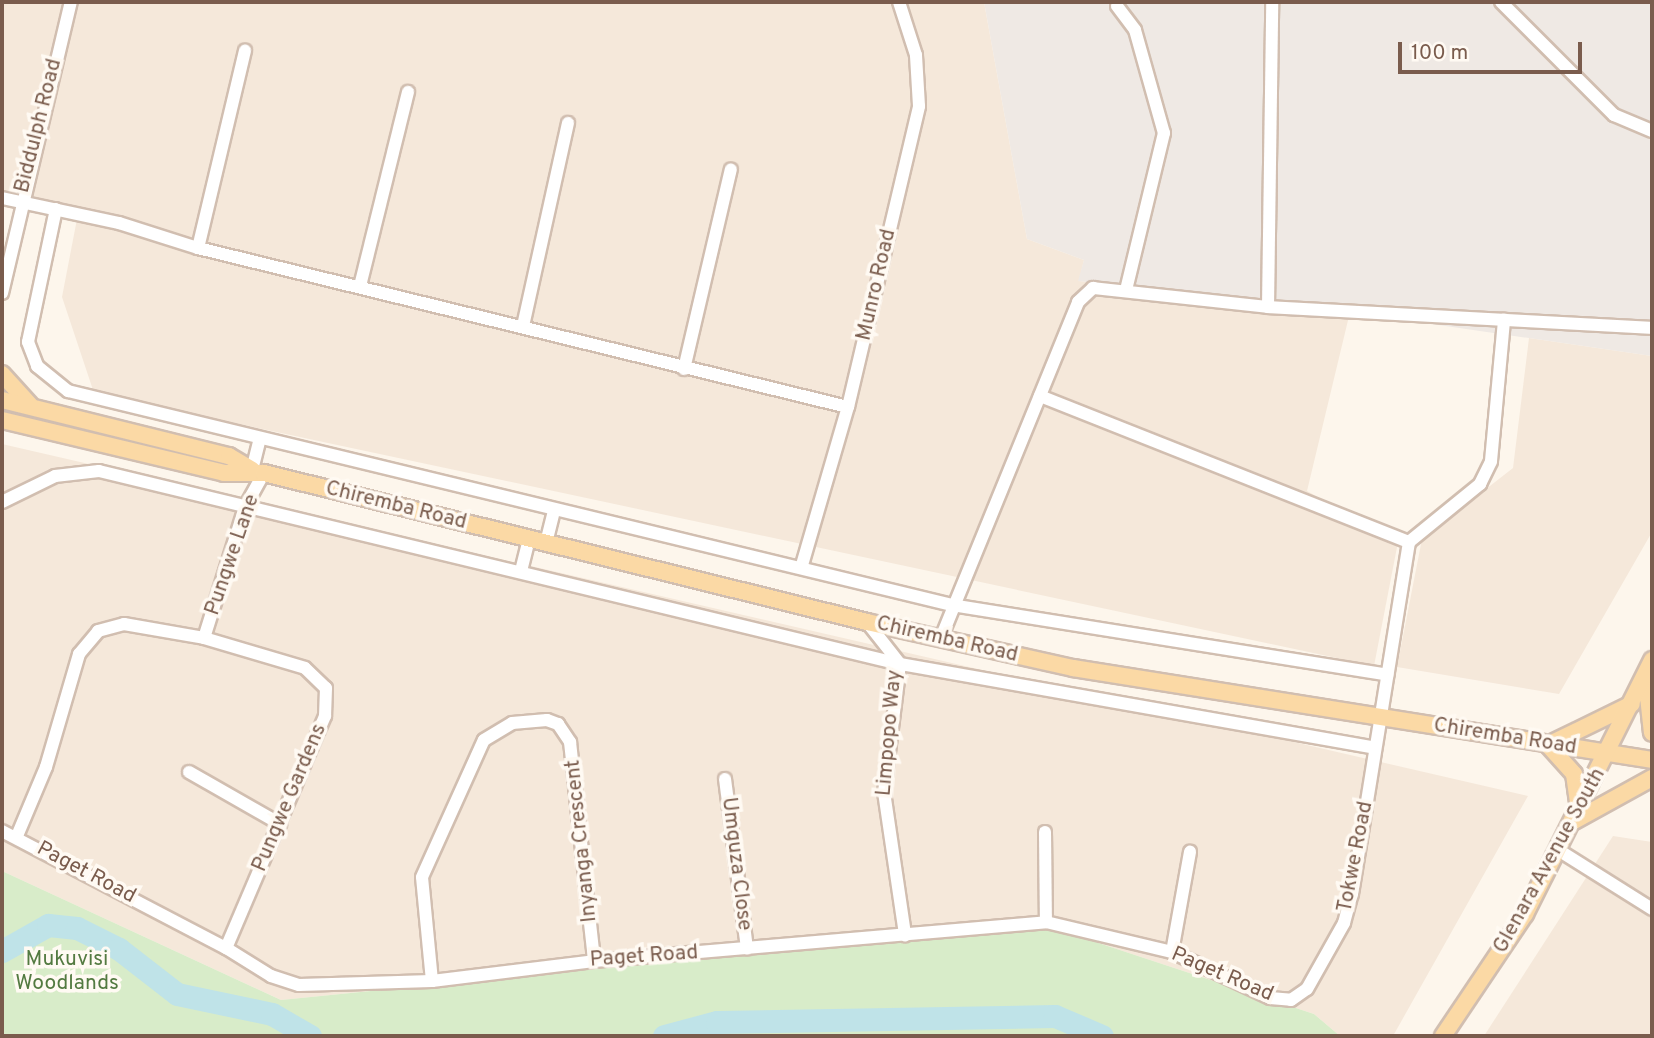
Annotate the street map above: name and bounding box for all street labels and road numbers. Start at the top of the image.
street label: Biddulph Road [10,56,68,196]
street label: Munro Road [852,227,902,343]
street label: Chiremba Road [323,476,469,536]
street label: Pungwe Lane [201,491,265,619]
street label: Chiremba Road [874,611,1020,669]
street label: Limpopo Way [872,669,908,797]
street label: Chiremba Road [1432,713,1578,761]
street label: Pungwe Gardens [247,720,333,876]
street label: Inyanga Crescent [561,758,603,924]
street label: Glenara Avenue South [1488,764,1612,958]
street label: Umguza Close [715,796,757,932]
street label: Tokwe Road [1333,799,1379,915]
street label: Paget Road [32,836,140,910]
street label: Paget Road [589,941,699,973]
street label: Paget Road [1167,942,1277,1008]

